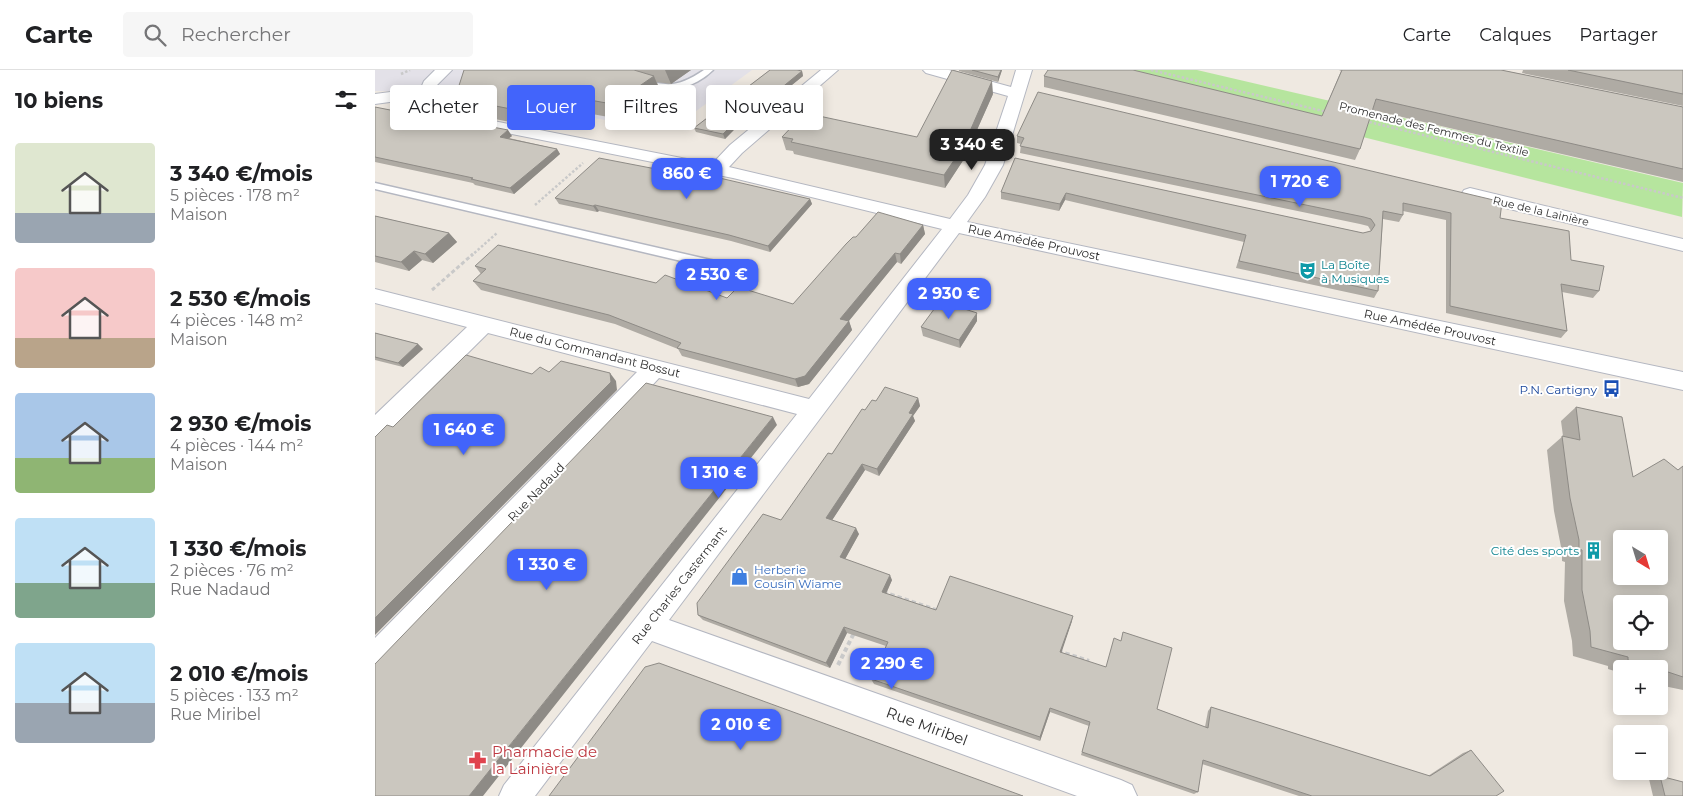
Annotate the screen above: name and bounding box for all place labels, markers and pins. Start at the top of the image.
pin: 3 340 € [926,128,1018,171]
pin: 860 € [652,158,722,200]
pin: 1 720 € [1254,166,1346,208]
place label: La Boîte à Musiques [1321,257,1389,286]
pin: 2 530 € [671,258,763,301]
theatre icon: La Boîte à Musiques [1297,261,1317,281]
pin: 2 930 € [903,278,995,320]
bus stop icon: P.N. Cartigny [1601,379,1621,399]
place label: P.N. Cartigny [1520,382,1597,397]
pin: 1 640 € [418,414,510,456]
pin: 1 310 € [673,456,765,499]
building icon: Cité des sports [1583,540,1603,560]
place label: Cité des sports [1491,543,1579,558]
pin: 1 330 € [501,548,593,591]
place label: Herberie Cousin Wiame [754,562,842,591]
shop icon: Herberie Cousin Wiame [730,566,750,586]
pin: 2 290 € [846,648,938,690]
pin: 2 010 € [695,708,787,751]
place label: Pharmacie de la Lainière [492,742,597,778]
pharmacy icon: Pharmacie de la Lainière [468,750,488,770]

